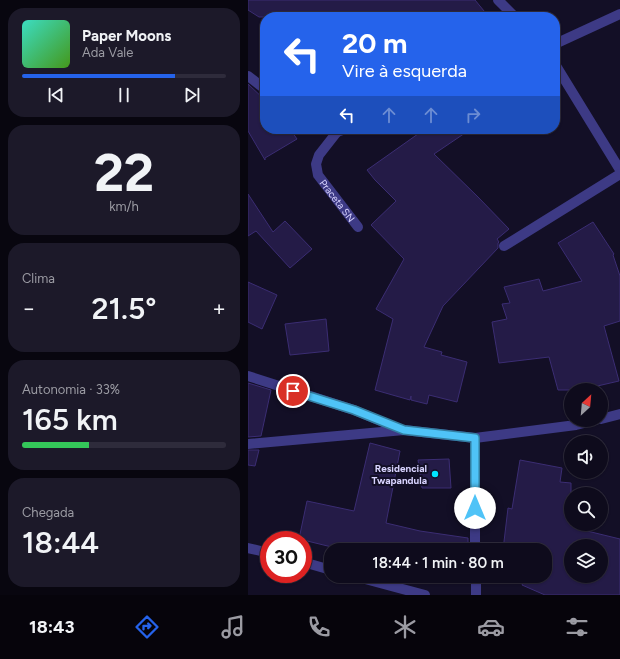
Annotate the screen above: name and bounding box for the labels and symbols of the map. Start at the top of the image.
street label: Praceta SN [317,177,358,225]
pin [276,374,310,408]
north arrow [564,383,608,427]
place label: Residencial Twapandula [372,462,427,487]
marker: Residencial Twapandula [430,469,440,479]
position arrow [454,487,496,529]
speed limit sign: 30 [260,531,312,583]

